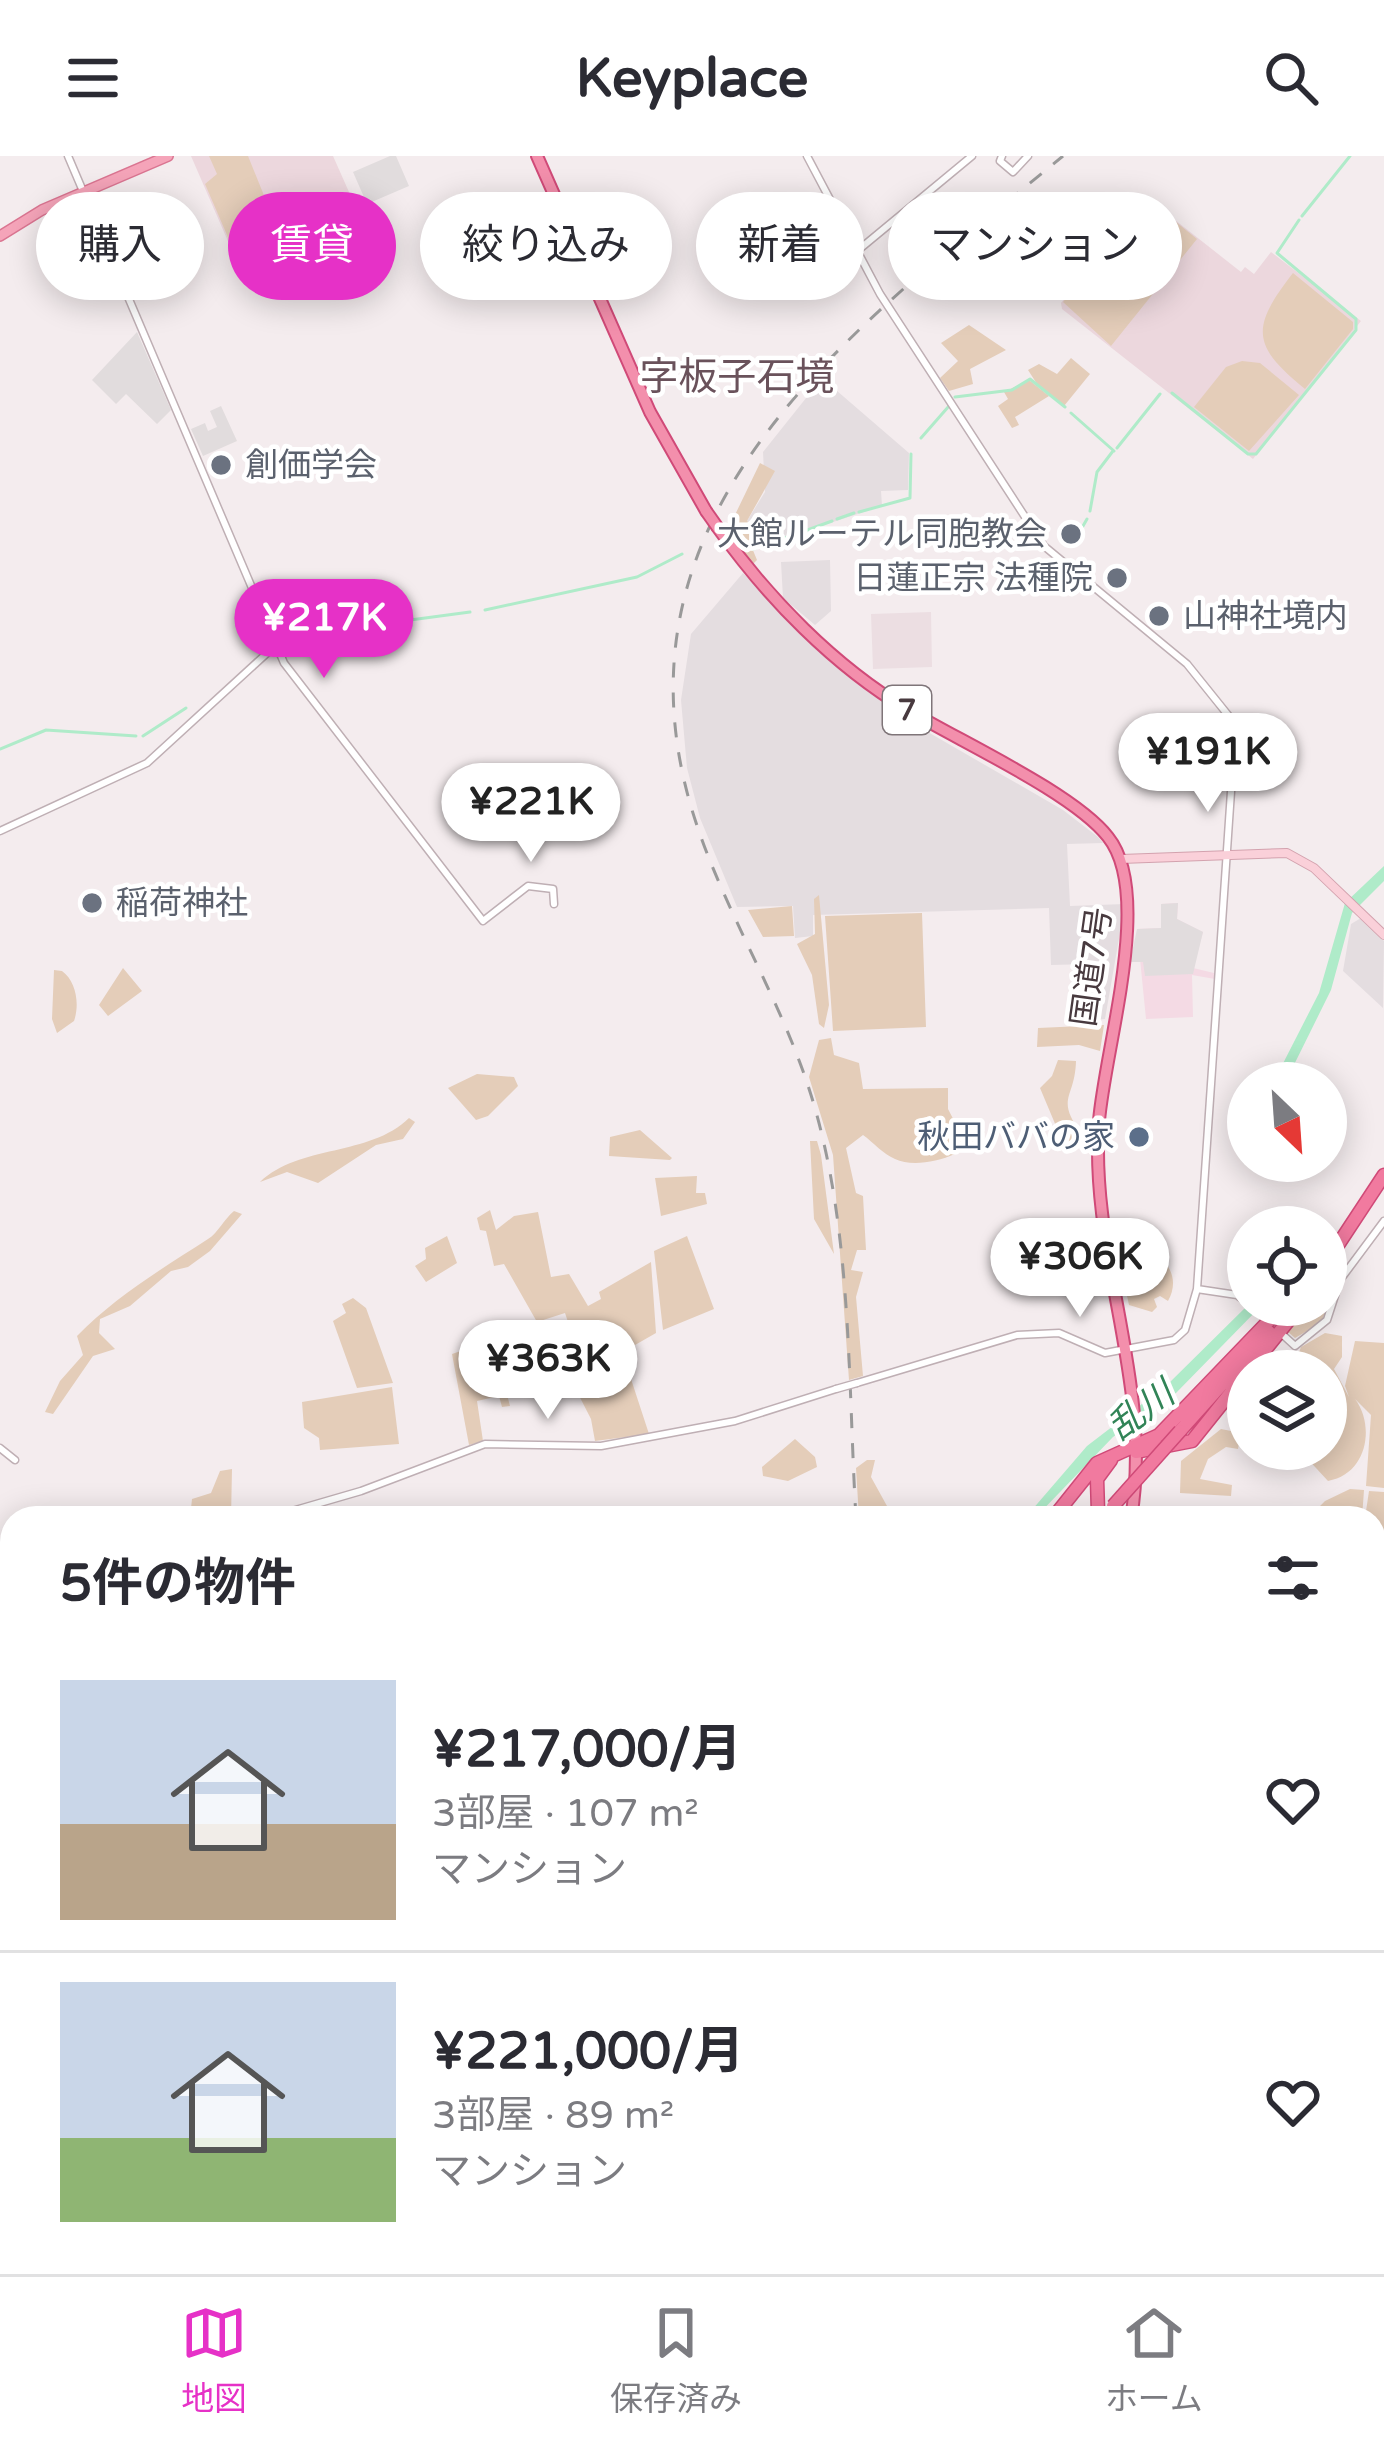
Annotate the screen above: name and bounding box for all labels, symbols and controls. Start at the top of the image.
icon: menu [60,45,126,111]
icon: search [1258,45,1324,111]
text: Keyplace [576,46,808,111]
chip: 購入 [36,192,204,300]
chip: 賃貸 [228,192,396,300]
chip: 絞り込み [420,192,672,300]
chip: 新着 [696,192,864,300]
chip: マンション [888,192,1182,300]
district label: 字板子石境 [639,354,835,401]
place label: 創価学会 [245,446,377,485]
marker: 創価学会 [208,452,234,478]
place label: 大館ルーテル同胞教会 [717,515,1047,554]
marker: 大館ルーテル同胞教会 [1058,521,1084,547]
place label: 日蓮正宗 法種院 [853,559,1093,598]
marker: 日蓮正宗 法種院 [1104,565,1130,591]
pin: ¥217K [240,579,408,681]
text: ¥217K [261,594,387,641]
place label: 山神社境内 [1183,597,1348,636]
marker: 山神社境内 [1146,603,1172,629]
road number: 7 [883,686,931,734]
pin: ¥191K [1124,713,1292,815]
text: ¥191K [1145,728,1271,775]
pin: ¥221K [447,763,615,865]
text: ¥221K [468,778,594,825]
place label: 稲荷神社 [116,884,248,923]
marker: 稲荷神社 [79,890,105,916]
street label: 国道7号 [1064,905,1120,1029]
north arrow [1227,1062,1347,1182]
map controls [1227,1062,1347,1470]
place label: 秋田ババの家 [917,1118,1115,1157]
marker: 秋田ババの家 [1126,1124,1152,1150]
button: locate [1227,1206,1347,1326]
pin: ¥306K [996,1218,1164,1320]
text: ¥306K [1017,1233,1143,1280]
pin: ¥363K [464,1320,632,1422]
text: ¥363K [485,1335,611,1382]
button: layers [1227,1350,1347,1470]
water label: 乱川 [1099,1370,1186,1450]
icon: filters [1260,1545,1326,1611]
text: 5件の物件 [60,1553,296,1615]
text: ¥217,000/月 [432,1719,742,1781]
icon: home [156,1728,300,1872]
icon: heart [1260,1767,1326,1833]
text: 3部屋 · 107 m² [432,1790,699,1837]
text: マンション [432,1846,627,1893]
text: ¥221,000/月 [432,2021,745,2083]
icon: home [156,2030,300,2174]
icon: heart [1260,2069,1326,2135]
text: 3部屋 · 89 m² [432,2092,674,2139]
text: マンション [432,2148,627,2195]
tab: 地図 [181,2300,247,2420]
tab: 保存済み [610,2300,742,2420]
tab: ホーム [1105,2300,1203,2420]

